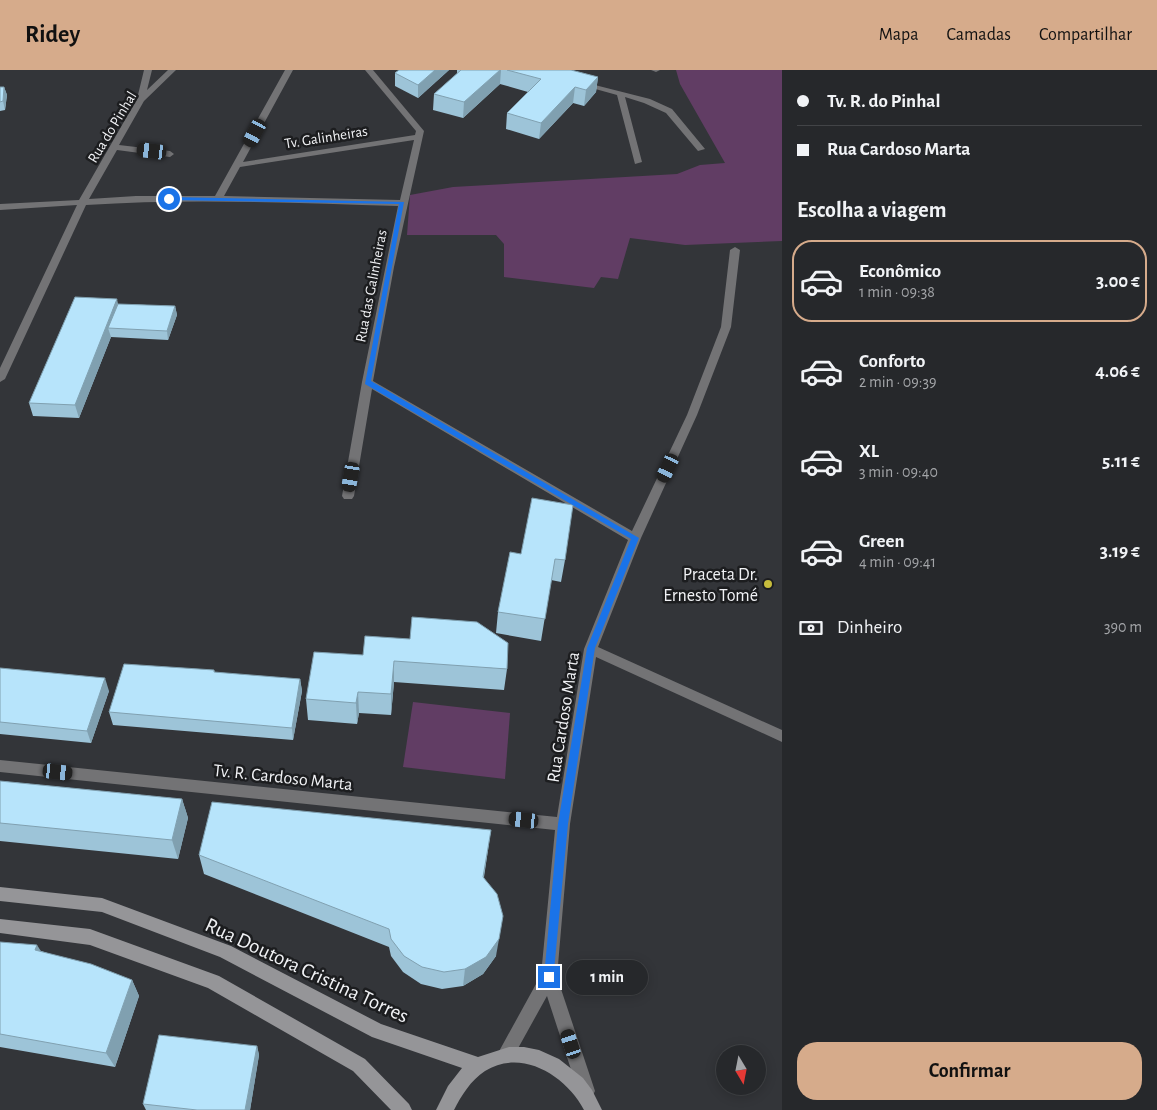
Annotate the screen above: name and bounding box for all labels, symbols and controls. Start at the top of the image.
text: Ridey [25,23,80,47]
text: Mapa [879,26,918,44]
text: Camadas [946,26,1011,44]
text: Compartilhar [1039,26,1132,44]
street label: Rua do Pinhal [85,89,140,166]
text: Tv. R. do Pinhal [827,92,940,111]
car [241,116,268,150]
street label: Tv. Galinheiras [283,124,369,151]
text: Rua Cardoso Marta [827,140,970,159]
car [136,142,167,160]
route start [158,188,180,210]
text: Escolha a viagem [797,199,946,221]
street label: Rua das Galinheiras [353,229,390,344]
icon: car [799,259,844,304]
text: Econômico [859,262,941,281]
text: 3.00 € [1096,272,1140,291]
text: 1 min · 09:38 [859,284,935,300]
icon: car [799,349,844,394]
text: Conforto [859,352,925,371]
text: 4.06 € [1095,362,1140,381]
text: 2 min · 09:39 [859,374,937,390]
icon: car [799,439,844,484]
text: XL [859,442,879,461]
car [654,451,681,485]
text: 5.11 € [1102,452,1140,471]
car [341,461,360,493]
text: 3 min · 09:40 [859,464,938,480]
icon: car [799,529,844,574]
text: Green [859,532,905,551]
text: 3.19 € [1100,542,1140,561]
text: 4 min · 09:41 [859,554,936,570]
place label: Praceta Dr. Ernesto Tomé [663,566,758,605]
marker: Praceta Dr. Ernesto Tomé [762,578,774,590]
icon: cash [797,614,825,642]
text: Dinheiro [837,618,902,637]
text: 390 m [1104,619,1142,635]
street label: Rua Cardoso Marta [545,651,583,784]
street label: Tv. R. Cardoso Marta [212,762,353,794]
car [42,763,73,781]
car [508,811,539,829]
street label: Rua Doutora Cristina Torres [202,914,412,1027]
callout: 1 min [566,960,649,994]
route end [538,966,560,988]
text: 1 min [590,969,624,985]
car [559,1027,582,1061]
button: Confirmar [797,1042,1142,1100]
north arrow [716,1045,766,1095]
map controls [716,1045,766,1095]

